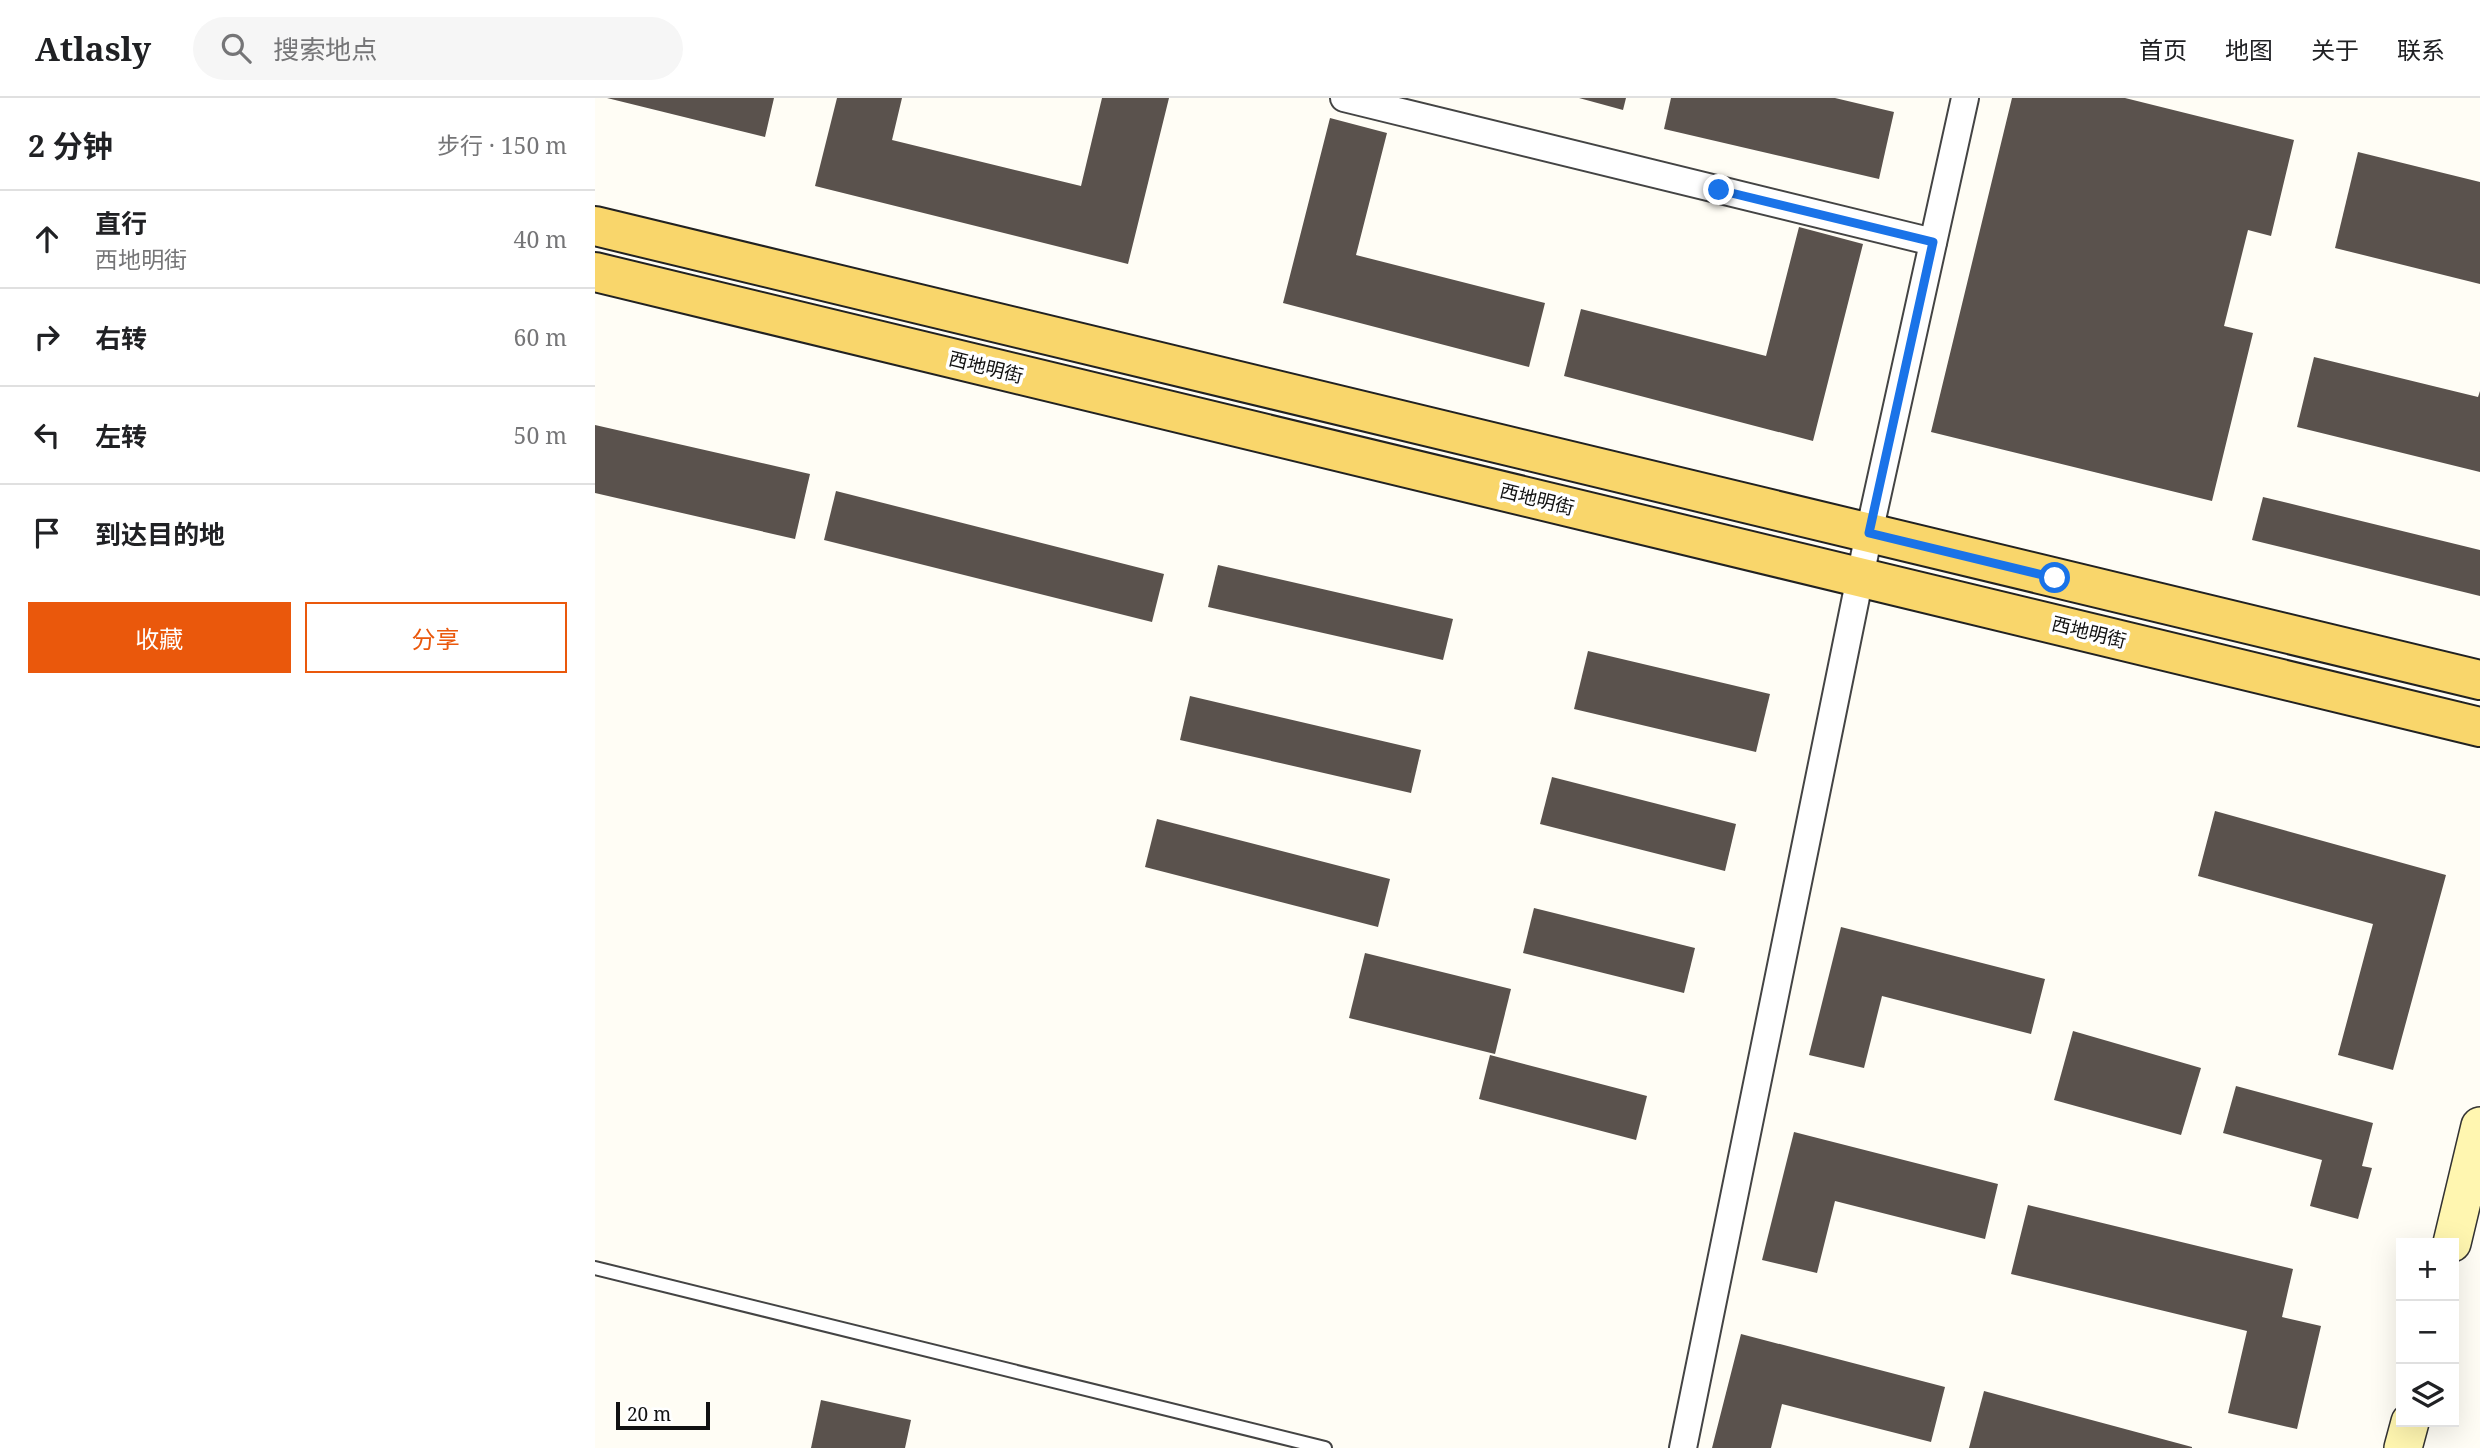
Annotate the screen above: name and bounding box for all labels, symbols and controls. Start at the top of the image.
search box [193,17,683,80]
text: Atlasly [35,26,151,71]
icon: search [217,29,255,67]
text: 搜索地点 [273,31,377,67]
text: 首页 [2139,33,2187,66]
text: 地图 [2225,33,2273,66]
text: 关于 [2311,33,2359,66]
text: 联系 [2397,33,2445,66]
text: 2 分钟 [28,125,113,166]
text: 步行 · 150 m [437,129,567,161]
route end [1703,174,1734,205]
text: 直行 [95,205,147,241]
icon: ahead [28,220,66,258]
text: 40 m [514,223,567,255]
text: 西地明街 [95,243,187,275]
icon: right [28,318,66,356]
text: 右转 [95,320,147,356]
text: 60 m [514,321,567,353]
street label: 西地明街 [946,345,1026,389]
icon: left [28,416,66,454]
text: 左转 [95,418,147,454]
text: 50 m [514,419,567,451]
street label: 西地明街 [1497,477,1577,521]
icon: arrive [28,514,66,552]
text: 到达目的地 [95,516,225,552]
route start [2039,562,2070,593]
button: 收藏 [28,602,291,673]
button: 分享 [305,602,567,673]
street label: 西地明街 [2049,610,2129,654]
map controls [2396,1238,2459,1427]
button: + [2396,1238,2459,1301]
button: − [2396,1301,2459,1364]
button: layers [2396,1364,2459,1427]
scale bar [616,1399,711,1431]
text: 20 m [627,1401,671,1427]

